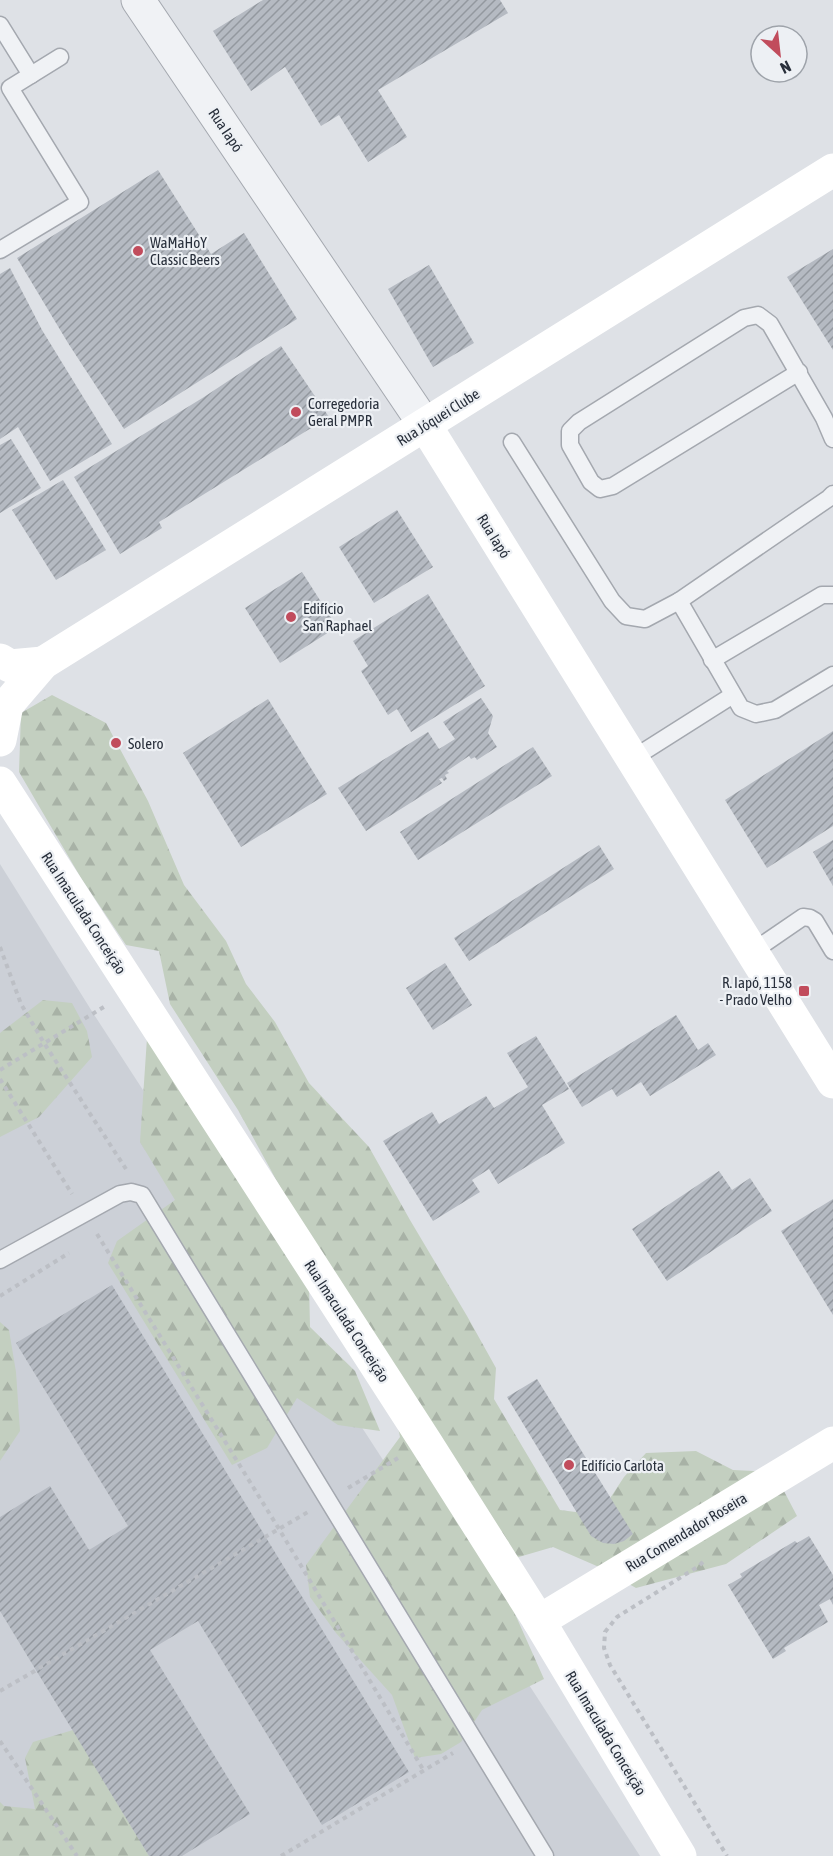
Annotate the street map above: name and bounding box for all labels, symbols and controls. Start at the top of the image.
north arrow [749,24,809,84]
text: N [778,57,794,78]
street label: Rua Iapó [205,105,247,155]
place label: WaMaHoY Classic Beers [150,234,220,268]
marker: WaMaHoY Classic Beers [131,244,145,258]
street label: Rua Jóquei Clube [394,385,483,449]
place label: Corregedoria Geral PMPR [308,395,379,429]
marker: Corregedoria Geral PMPR [289,405,303,419]
street label: Rua Iapó [474,511,514,561]
place label: Edifício San Raphael [303,600,372,634]
marker: Edifício San Raphael [284,610,298,624]
place label: Solero [128,735,163,752]
marker: Solero [109,736,123,750]
street label: Rua Imaculada Conceição [38,849,130,977]
place label: R. Iapó, 1158 - Prado Velho [720,974,792,1008]
marker: R. Iapó, 1158 - Prado Velho [797,984,811,998]
street label: Rua Imaculada Conceição [301,1257,393,1385]
place label: Edifício Carlota [581,1457,664,1474]
marker: Edifício Carlota [562,1458,576,1472]
street label: Rua Comendador Roseira [622,1489,750,1575]
street label: Rua Imaculada Conceição [562,1668,650,1798]

